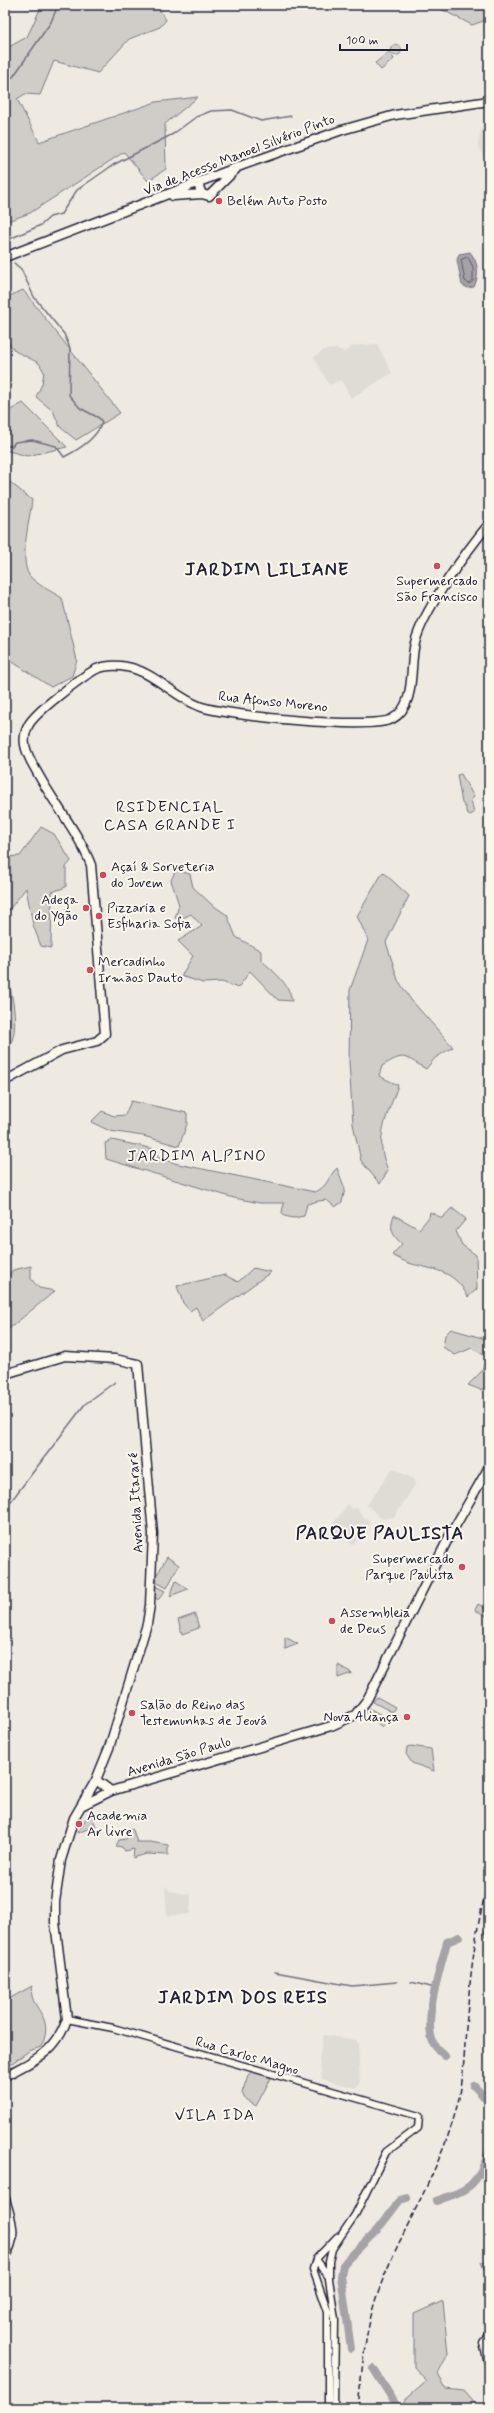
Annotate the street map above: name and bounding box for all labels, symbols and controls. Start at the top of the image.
scale bar [340,26,407,52]
text: 100 m [346,33,378,49]
street label: Via de Acesso Manoel Silvério Pinto [141,110,337,200]
place label: Belém Auto Posto [227,192,327,210]
marker: Belém Auto Posto [214,196,224,206]
district label: JARDIM LILIANE [185,558,349,582]
marker: Supermercado São Francisco [432,561,442,571]
place label: Supermercado São Francisco [396,572,478,606]
street label: Rua Afonso Moreno [217,687,329,719]
district label: RSIDENCIAL CASA GRANDE I [104,797,236,836]
place label: Açaí & Sorveteria do Jovem [111,858,215,892]
marker: Açaí & Sorveteria do Jovem [98,870,108,880]
place label: Adega do Ygão [35,891,79,926]
place label: Pizzaria e Esfiharia Sofia [107,899,191,933]
marker: Adega do Ygão [81,903,91,913]
marker: Pizzaria e Esfiharia Sofia [94,911,104,921]
place label: Mercadinho Irmãos Dauto [98,953,183,987]
marker: Mercadinho Irmãos Dauto [85,965,95,975]
district label: JARDIM ALPINO [127,1146,267,1167]
street label: Avenida Itararé [124,1452,148,1554]
district label: PARQUE PAULISTA [296,1522,464,1546]
place label: Supermercado Parque Paulista [365,1550,454,1584]
marker: Supermercado Parque Paulista [457,1562,467,1572]
place label: Assembleia de Deus [340,1604,410,1638]
marker: Assembleia de Deus [327,1616,337,1626]
place label: Salão do Reino das Testemunhas de Jeová [140,1696,267,1730]
marker: Salão do Reino das Testemunhas de Jeová [127,1708,137,1718]
place label: Nova Aliança [324,1708,399,1726]
marker: Nova Aliança [402,1712,412,1722]
street label: Avenida São Paulo [125,1733,233,1781]
place label: Academia Ar livre [87,1807,148,1841]
marker: Academia Ar livre [74,1819,84,1829]
district label: JARDIM DOS REIS [158,1986,328,2010]
street label: Rua Carlos Magno [193,2033,301,2080]
district label: VILA IDA [175,2105,255,2126]

